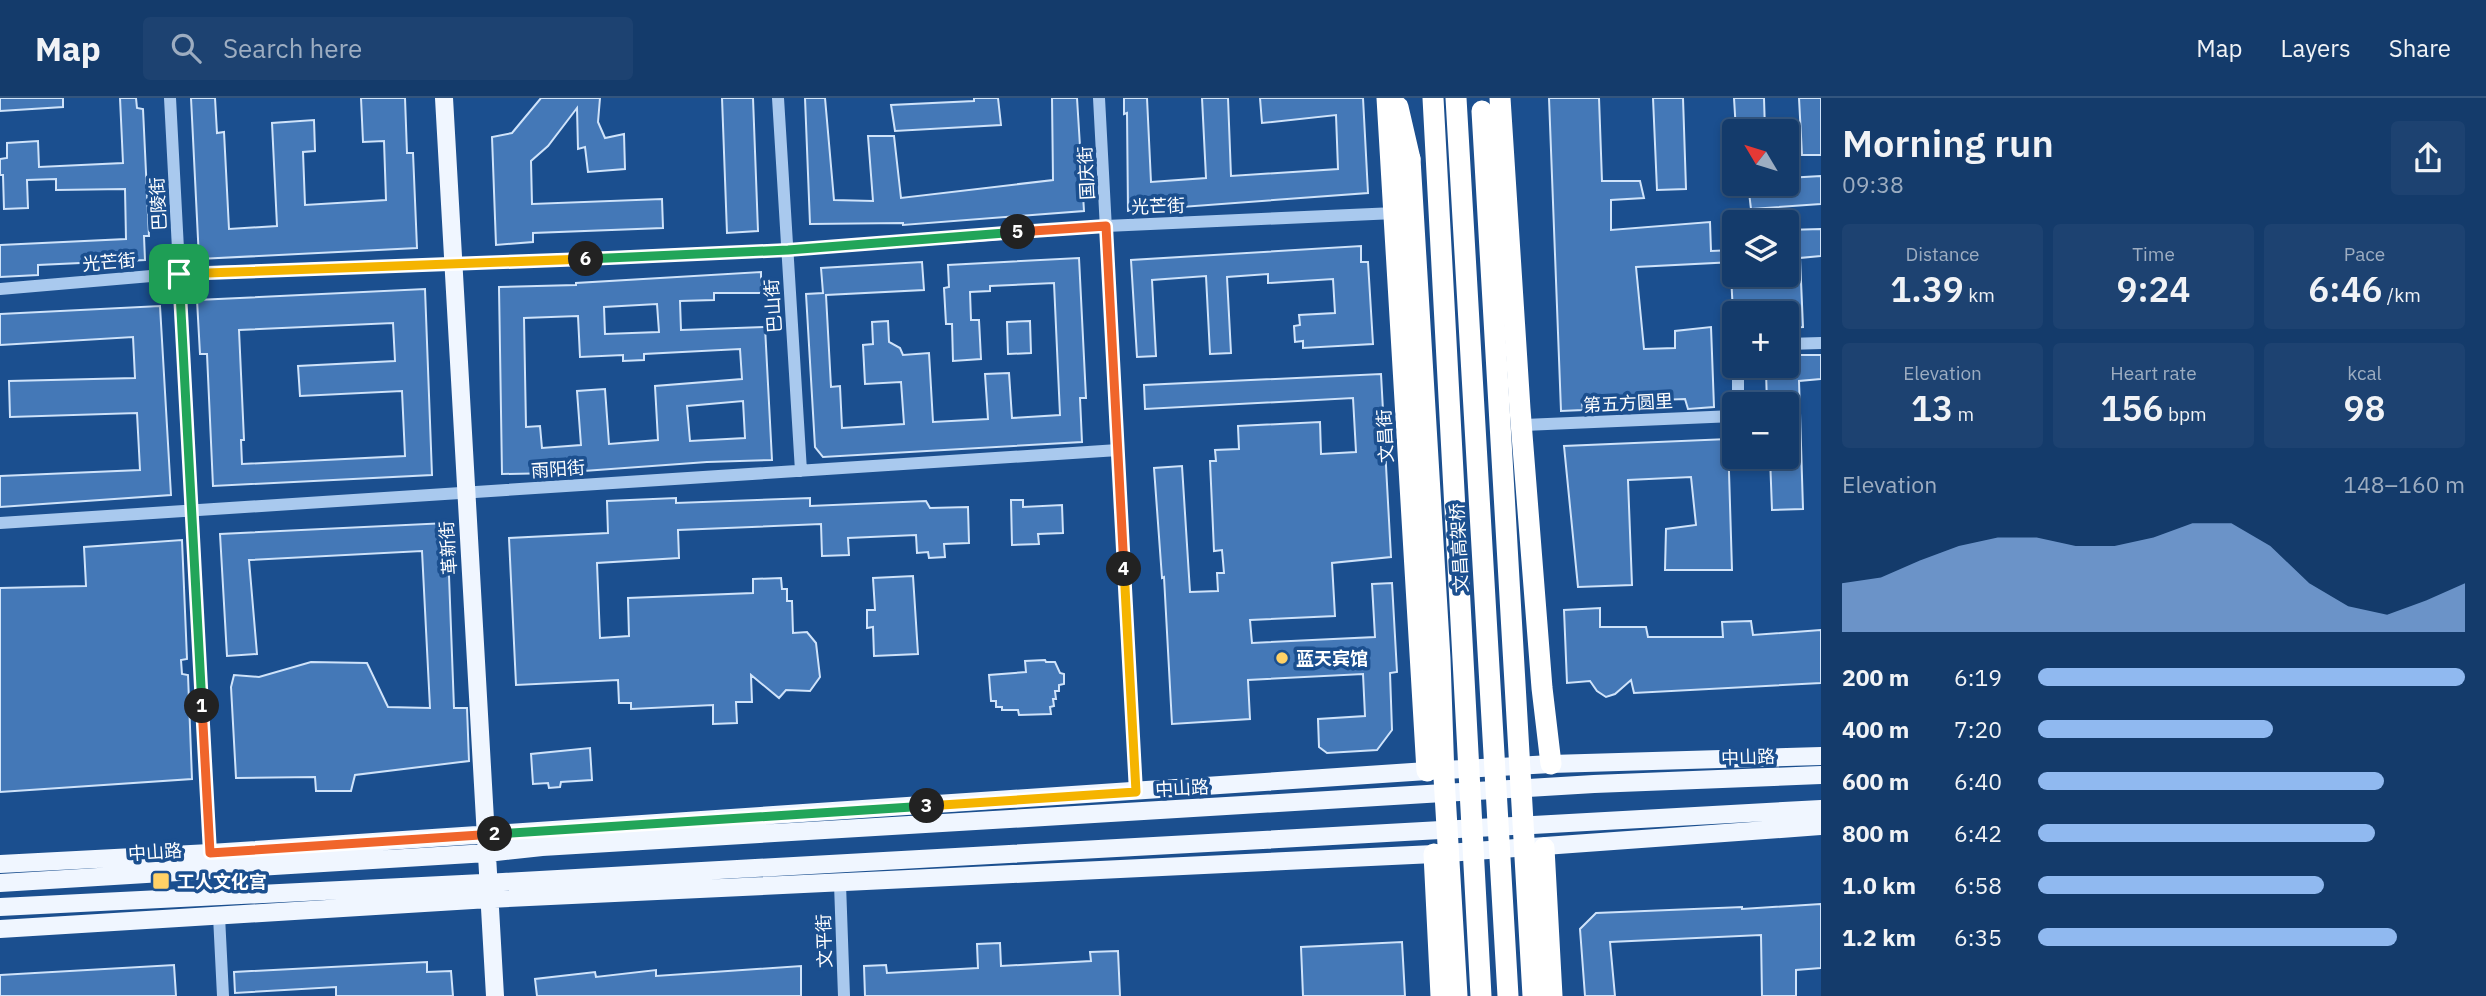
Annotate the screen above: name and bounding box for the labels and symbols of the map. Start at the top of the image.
north arrow [1722,119,1799,196]
street label: 国庆街 [1073,145,1099,201]
street label: 巴陵街 [145,176,171,232]
street label: 光芒街 [1131,194,1185,218]
pin: 5 [1000,214,1036,250]
pin: 6 [568,242,604,276]
pin [149,244,209,304]
street label: 光芒街 [81,248,137,276]
street label: 巴山街 [760,278,786,334]
street label: 第五方圆里 [1582,389,1674,417]
street label: 文昌街 [1372,408,1398,464]
street label: 雨阳街 [530,456,586,482]
street label: 文昌高架桥 [1445,502,1473,594]
street label: 革新街 [435,520,461,576]
pin: 4 [1106,552,1142,587]
place label: 蓝天宾馆 [1296,647,1368,670]
marker: 蓝天宾馆 [1274,650,1290,666]
pin: 1 [184,688,220,724]
street label: 中山路 [1721,745,1775,769]
street label: 中山路 [1154,775,1210,801]
pin: 3 [909,788,944,824]
pin: 2 [477,816,512,852]
street label: 中山路 [127,839,183,865]
place label: 工人文化宫 [177,870,267,893]
marker: 工人文化宫 [151,871,171,891]
street label: 文平街 [812,914,836,968]

